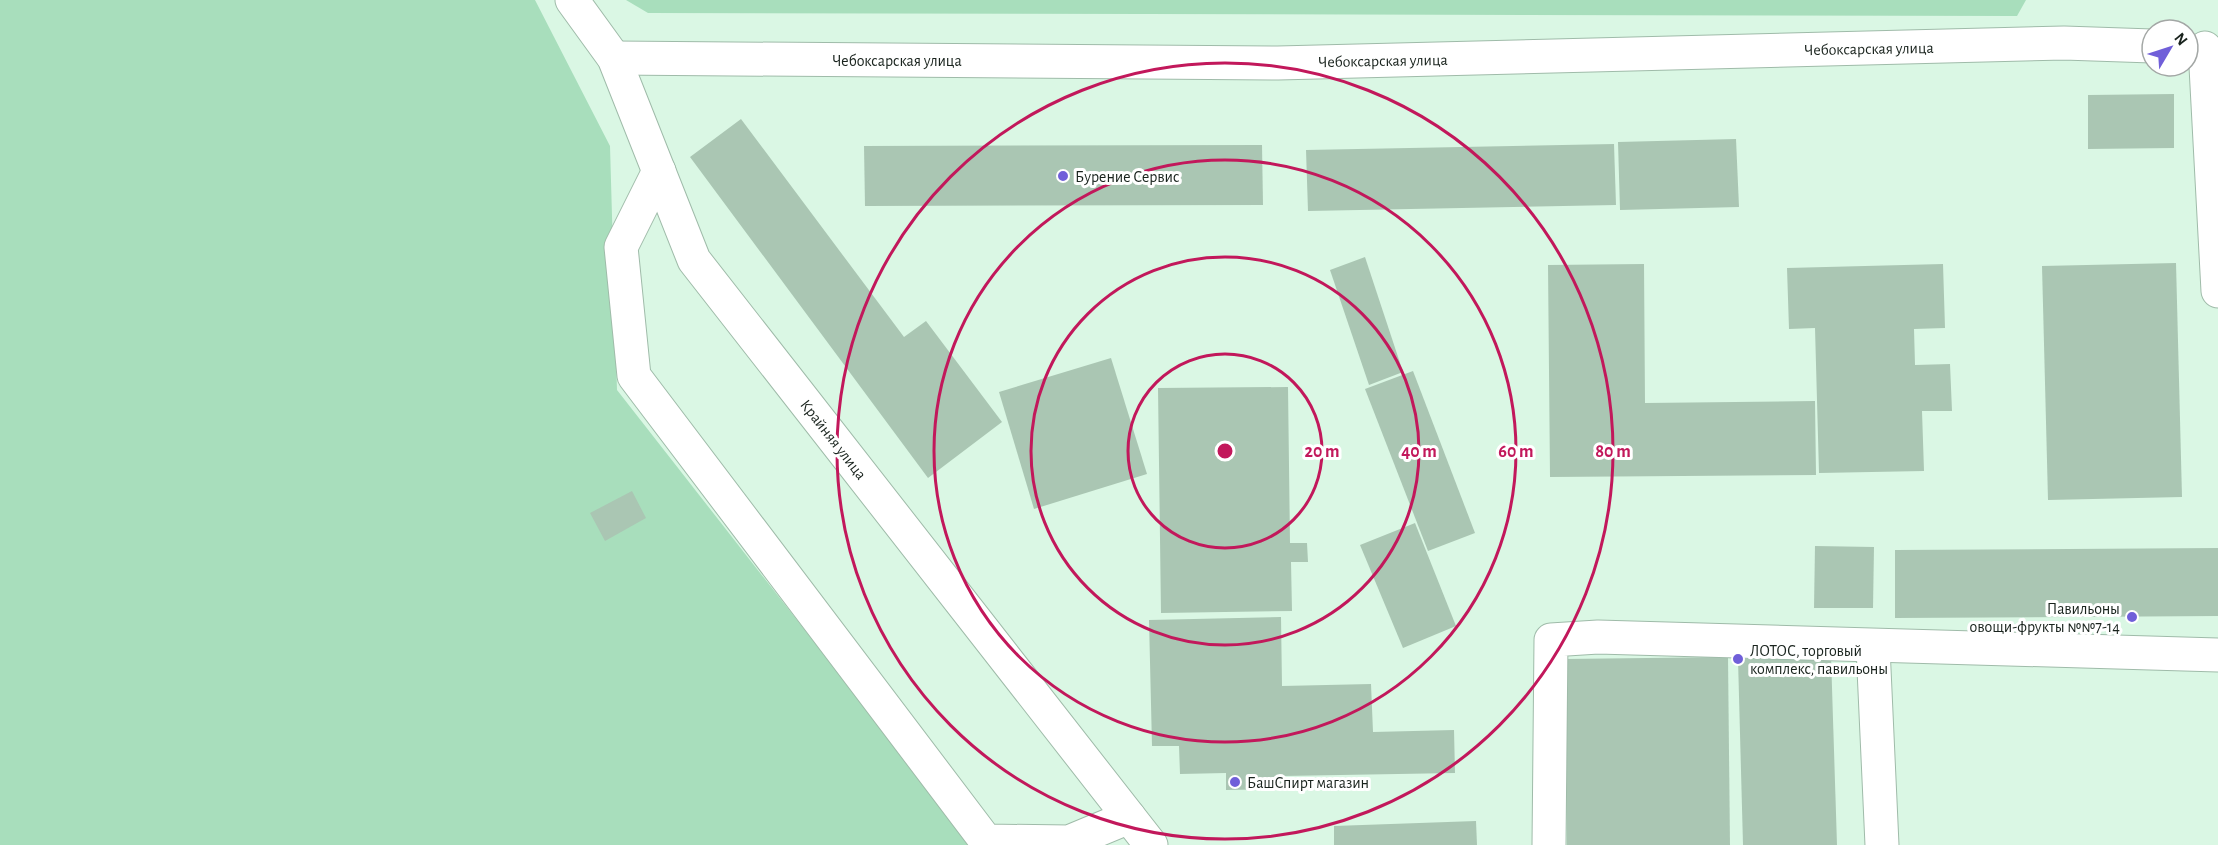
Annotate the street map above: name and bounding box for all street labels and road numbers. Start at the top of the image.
street label: Чебоксарская улица [1804,40,1934,59]
street label: Чебоксарская улица [1318,52,1448,71]
street label: Чебоксарская улица [832,53,962,70]
street label: Крайняя улица [796,397,869,483]

